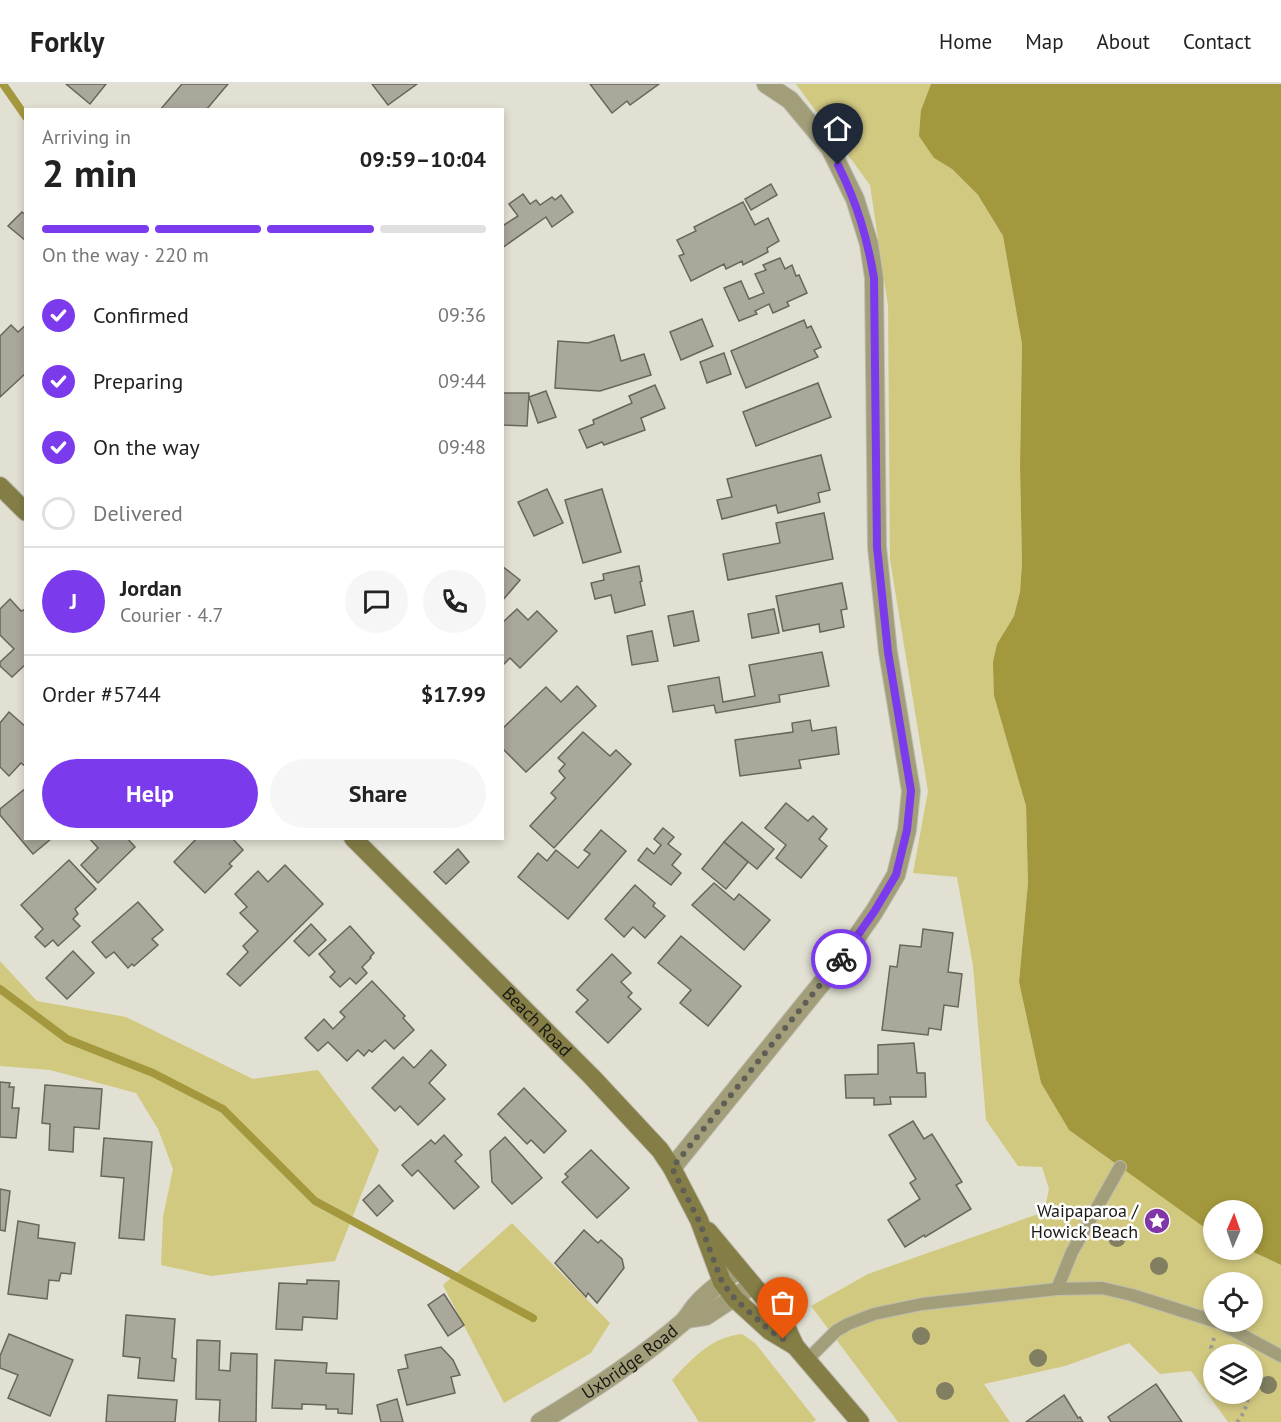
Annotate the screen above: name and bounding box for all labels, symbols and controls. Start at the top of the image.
text: Forkly [30,23,104,60]
text: Home [939,28,992,55]
text: Map [1025,28,1064,55]
text: About [1097,28,1150,55]
text: Contact [1183,28,1251,55]
pin [812,103,863,165]
icon: home [821,112,854,145]
text: Arriving in [42,124,131,150]
text: 09:59–10:04 [360,145,486,173]
text: 2 min [42,147,137,198]
text: On the way · 220 m [42,242,209,268]
icon: check [42,299,75,332]
text: Confirmed [93,301,189,329]
text: 09:36 [438,302,486,328]
icon: check [42,365,75,398]
text: Preparing [93,367,183,395]
text: 09:44 [438,368,486,394]
icon: check [42,431,75,464]
text: On the way [93,433,200,461]
text: 09:48 [438,434,486,460]
text: Delivered [93,499,183,527]
button: chat [345,570,408,633]
button: phone [423,570,486,633]
text: Jordan [120,574,182,602]
text: J [70,587,77,615]
text: Courier · 4.7 [120,602,223,628]
text: Order #5744 [42,680,161,708]
text: $17.99 [421,680,486,708]
button: Help [42,759,258,828]
button: Share [270,759,486,828]
courier [811,929,871,989]
icon: bike [825,943,858,976]
street label: Beach Road [497,982,577,1061]
place label: Waipaparoa / Howick Beach [1031,1199,1140,1243]
north arrow [1203,1200,1263,1260]
map controls [1203,1200,1263,1404]
place icon: Waipaparoa / Howick Beach [1142,1206,1172,1236]
button: locate [1203,1272,1263,1332]
pin [757,1277,808,1339]
icon: bag [766,1286,799,1319]
street label: Uxbridge Road [577,1319,682,1404]
button: layers [1203,1344,1263,1404]

